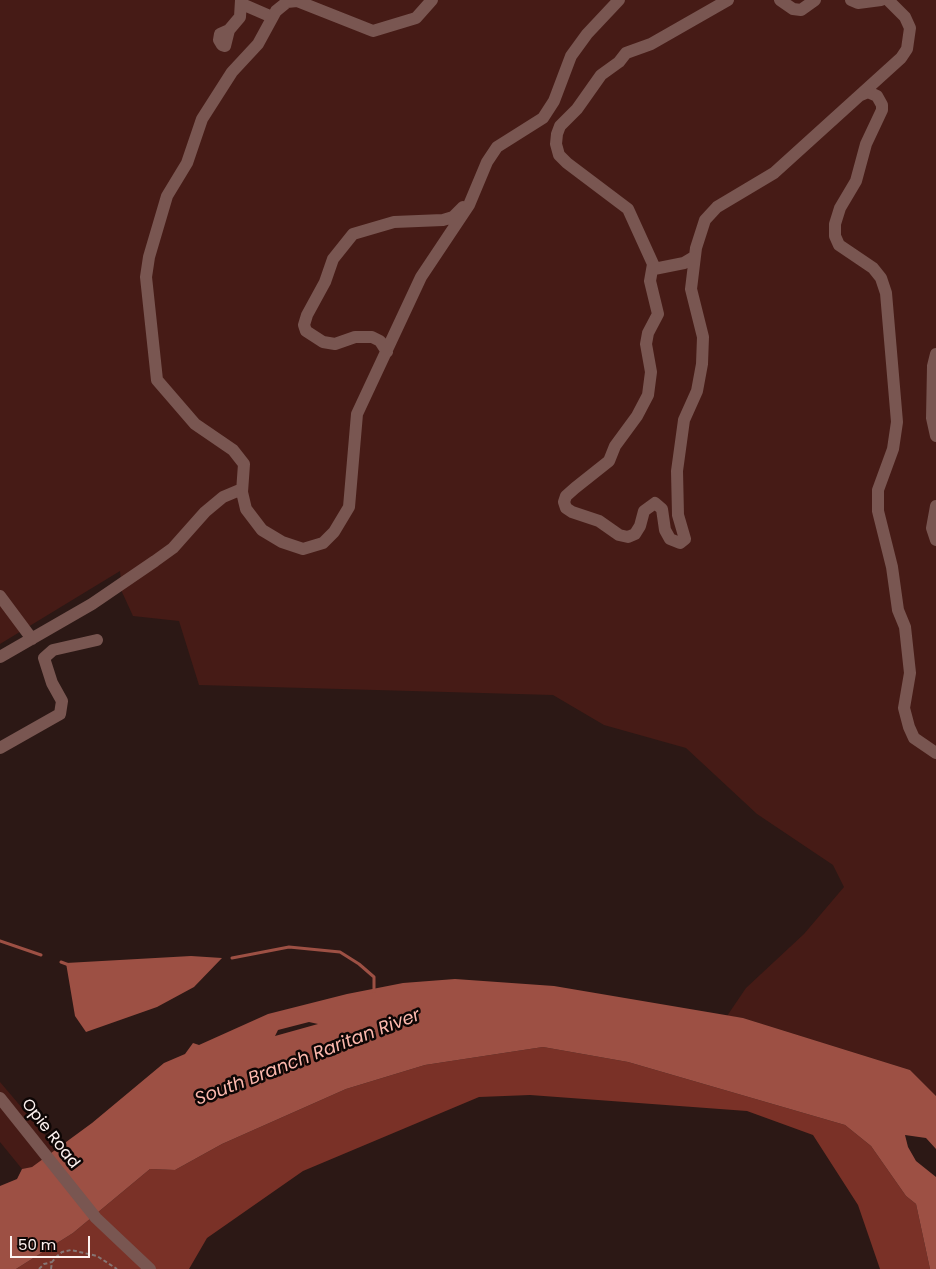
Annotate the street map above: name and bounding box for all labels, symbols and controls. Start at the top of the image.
water label: South Branch Raritan River [192,1005,424,1111]
street label: Opie Road [17,1095,83,1173]
scale bar [12,1226,92,1258]
text: 50 m [18,1234,56,1255]

